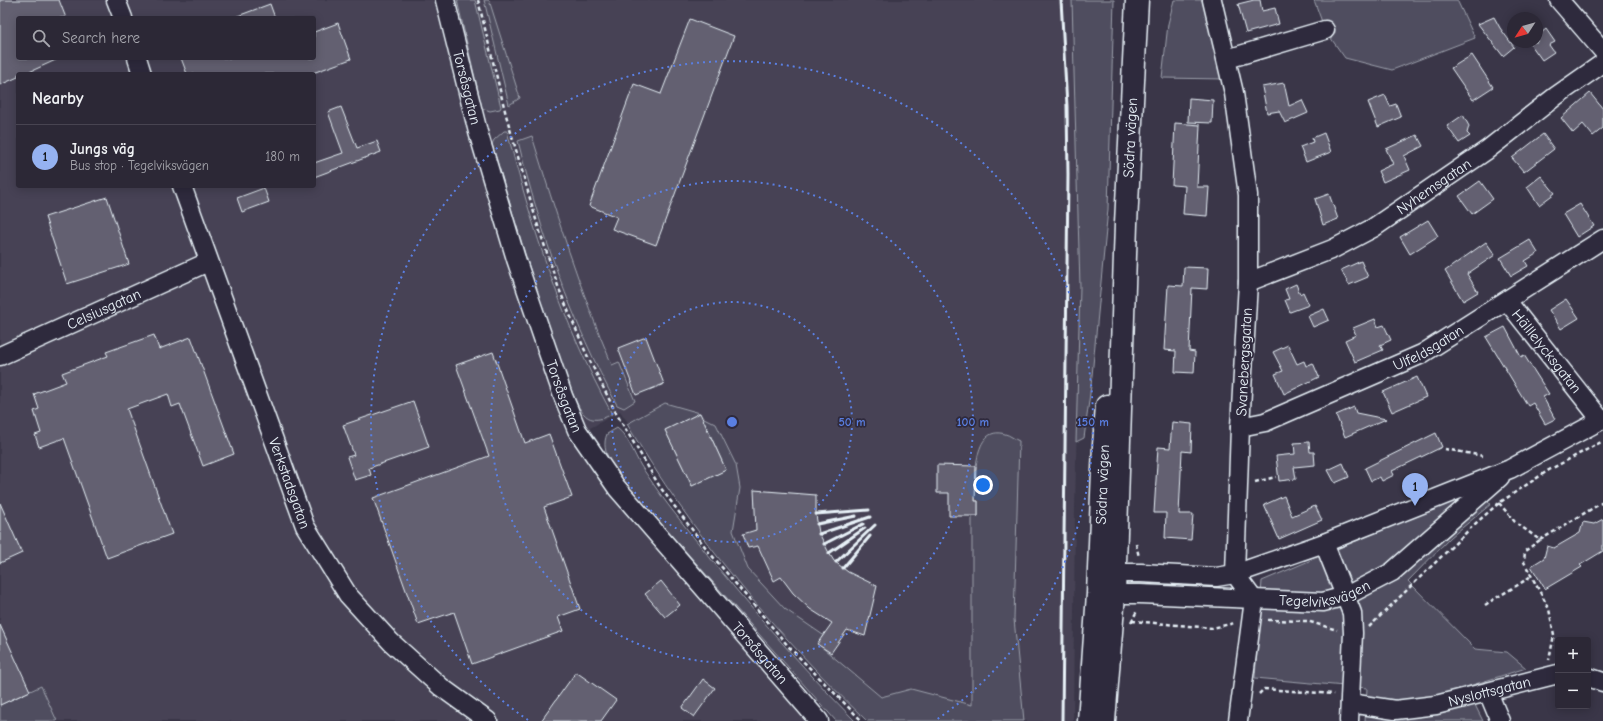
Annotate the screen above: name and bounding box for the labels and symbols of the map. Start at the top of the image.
north arrow [1507,12,1543,48]
street label: Torsåsgatan [449,48,485,126]
street label: Södra vägen [1119,97,1141,178]
street label: Nyhemsgatan [1393,155,1475,218]
street label: Celsiusgatan [64,285,144,334]
street label: Hälllelycksgatan [1508,306,1585,397]
street label: Svanebergsgatan [1232,307,1256,417]
street label: Ulfeldsgatan [1390,321,1467,374]
street label: Torsåsgatan [542,358,586,435]
centre of rings [725,415,739,429]
text: 50 m [838,415,866,429]
text: 100 m [957,415,989,429]
text: 150 m [1077,415,1109,429]
street label: Verkstadsgatan [265,435,314,531]
street label: Södra vägen [1092,444,1113,525]
pin: 1 [1402,473,1428,506]
your location [973,475,993,495]
street label: Tegelviksvägen [1279,576,1373,611]
street label: Torsåsgatan [728,618,792,688]
street label: Nyslottsgatan [1446,672,1533,711]

